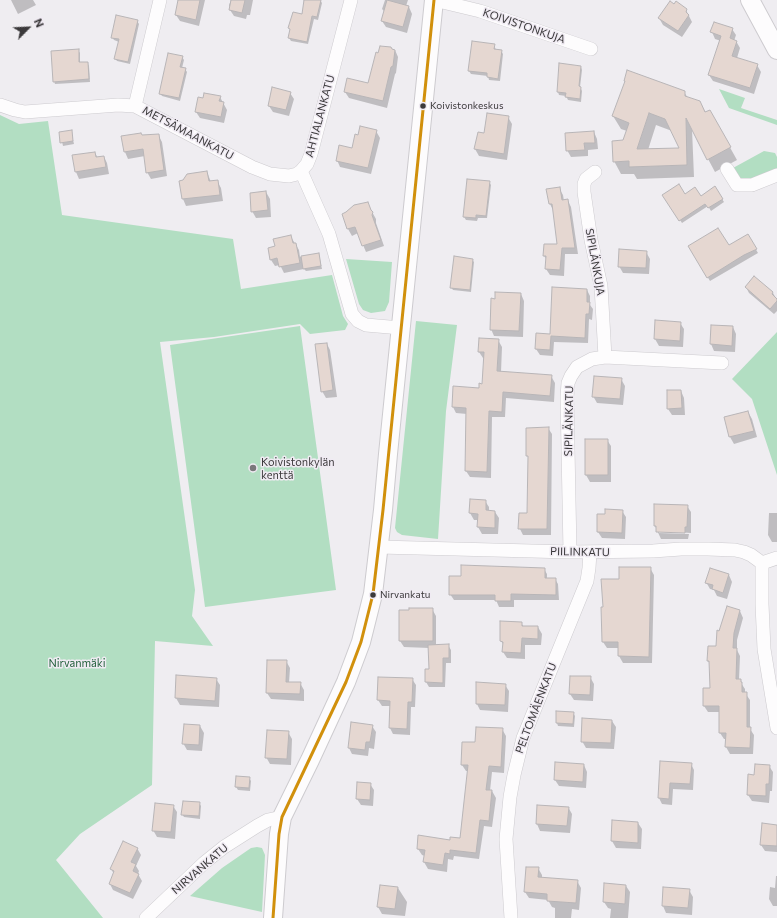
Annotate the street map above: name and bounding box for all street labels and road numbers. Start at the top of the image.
street label: KOIVISTONKUJA [481,6,567,46]
street label: AHTIALANKATU [303,73,337,159]
street label: METSÄMAANKATU [140,103,236,163]
street label: SIPILÄNKUJA [583,227,607,297]
street label: SIPILÄNKATU [562,385,576,457]
street label: PIILINKATU [550,545,610,559]
street label: PELTOMÄENKATU [513,661,559,755]
street label: NIRVANKATU [169,841,231,897]

